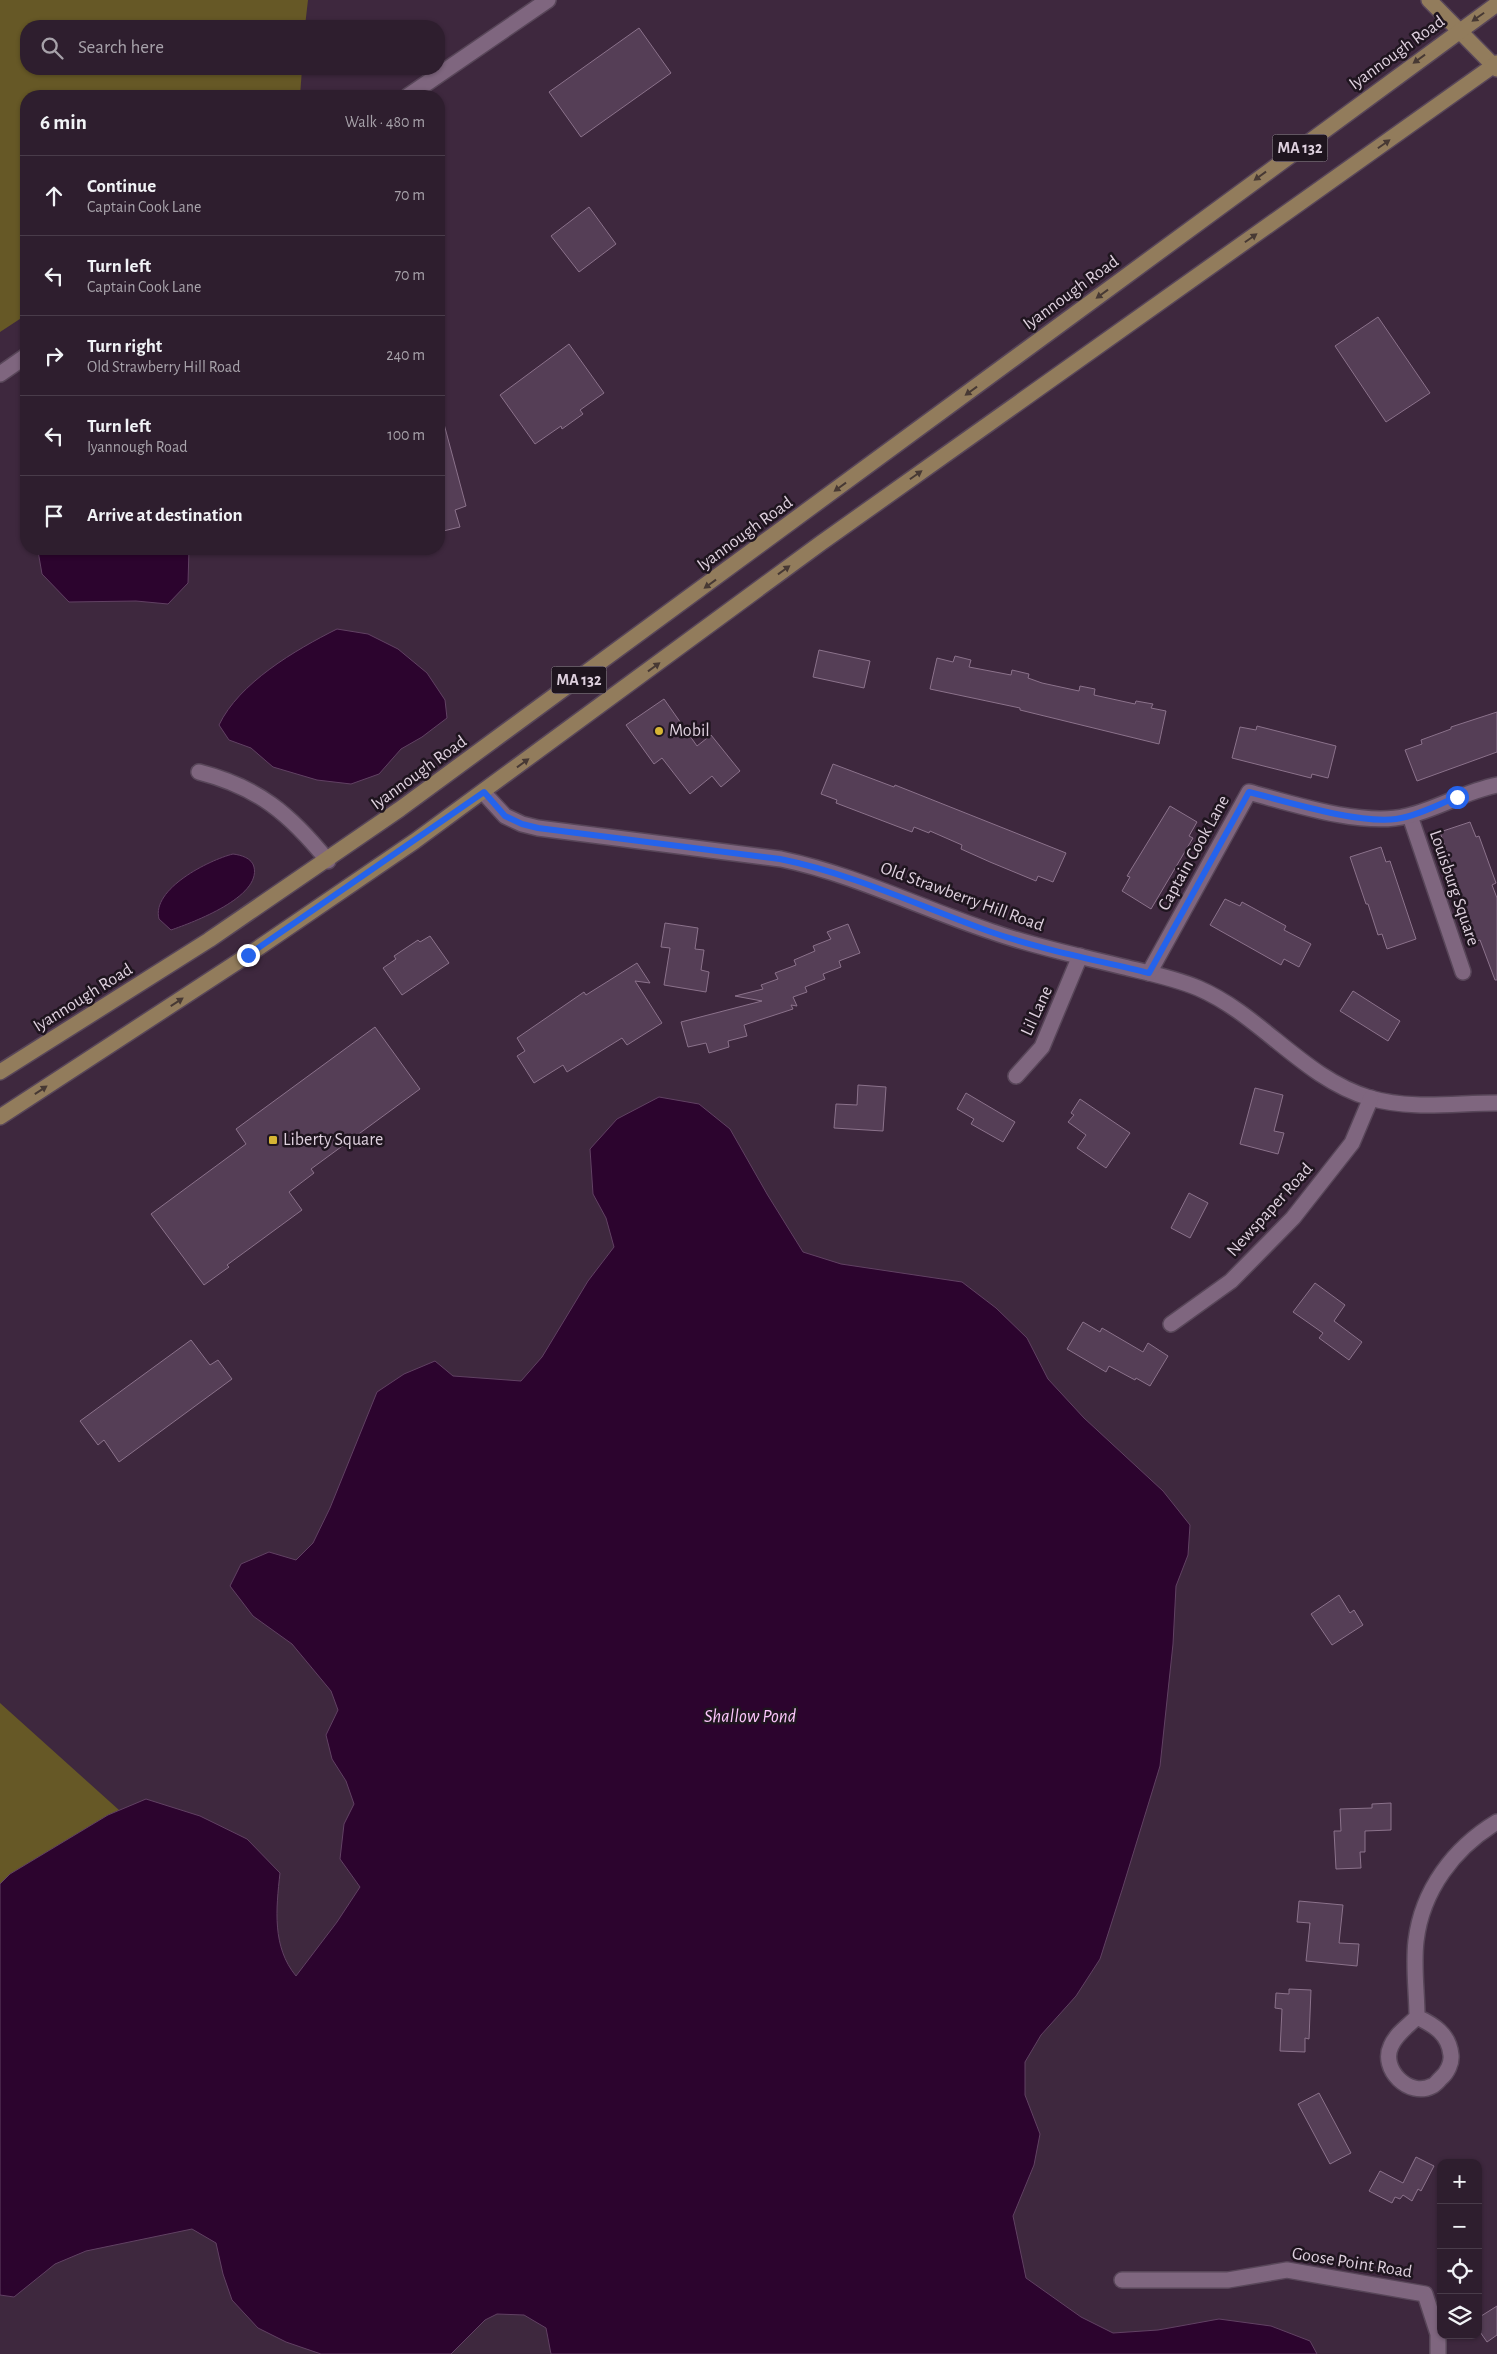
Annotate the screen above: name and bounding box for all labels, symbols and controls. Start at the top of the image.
street label: Iyannough Road [1346,12,1448,94]
one-way arrow [1471,12,1485,22]
search box [20,20,445,75]
icon: search [38,34,66,62]
text: Search here [78,38,164,57]
one-way arrow [1412,54,1426,64]
text: 6 min [40,112,87,133]
text: Walk · 480 m [345,114,425,130]
road number: MA 132 [1272,134,1328,162]
one-way arrow [1377,139,1390,149]
one-way arrow [1254,171,1267,181]
text: Continue [87,177,156,196]
icon: ahead [40,182,68,210]
text: 70 m [394,187,425,203]
text: Captain Cook Lane [87,199,201,215]
one-way arrow [1244,233,1258,243]
street label: Iyannough Road [1020,252,1122,334]
text: Turn left [87,257,151,276]
icon: left [40,262,68,290]
text: 70 m [394,267,425,283]
text: Captain Cook Lane [87,279,201,295]
one-way arrow [1095,289,1109,299]
text: Turn right [87,337,162,356]
icon: right [40,342,68,370]
text: 240 m [386,347,425,363]
text: Old Strawberry Hill Road [87,359,240,375]
one-way arrow [965,385,978,396]
text: Turn left [87,417,151,436]
icon: left [40,422,68,450]
text: 100 m [387,427,425,443]
text: Iyannough Road [87,439,188,455]
one-way arrow [910,470,923,480]
one-way arrow [833,482,847,492]
street label: Iyannough Road [694,493,796,575]
icon: arrive [40,502,68,530]
text: Arrive at destination [87,506,243,525]
one-way arrow [777,565,791,575]
one-way arrow [703,579,717,589]
one-way arrow [647,661,660,672]
road number: MA 132 [552,666,606,694]
place label: Mobil [669,722,710,740]
marker: Mobil [653,725,665,737]
street label: Iyannough Road [368,732,470,814]
one-way arrow [516,758,530,768]
route start [1446,786,1469,809]
street label: Captain Cook Lane [1155,792,1233,914]
street label: Louisburg Square [1426,828,1482,948]
street label: Old Strawberry Hill Road [878,859,1046,935]
route end [237,944,260,967]
street label: Iyannough Road [30,960,136,1036]
street label: Lil Lane [1018,983,1056,1039]
one-way arrow [170,997,184,1007]
one-way arrow [34,1085,47,1095]
place label: Liberty Square [283,1131,383,1149]
marker: Liberty Square [267,1134,279,1146]
street label: Newspaper Road [1224,1160,1316,1260]
water label: Shallow Pond [704,1707,797,1726]
map controls [1437,2159,1482,2339]
button: + [1437,2159,1482,2204]
button: − [1437,2204,1482,2249]
street label: Goose Point Road [1291,2245,1413,2281]
button: locate [1437,2249,1482,2294]
button: layers [1437,2294,1482,2339]

